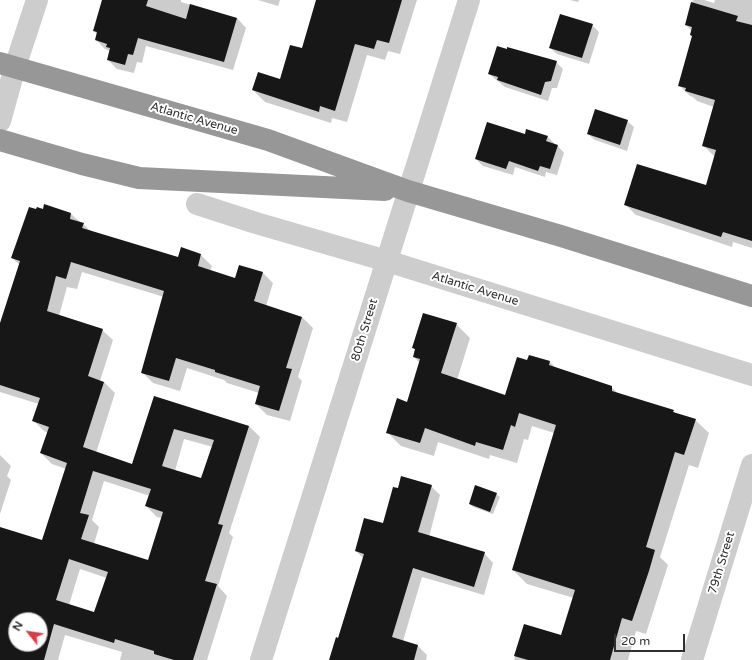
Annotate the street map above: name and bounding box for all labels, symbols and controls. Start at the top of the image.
street label: Atlantic Avenue [149,100,239,138]
street label: Atlantic Avenue [430,269,520,309]
street label: 80th Street [349,297,381,363]
street label: 79th Street [706,530,738,596]
north arrow [8,612,48,652]
text: N [10,619,26,633]
scale bar [616,626,687,652]
text: 20 m [621,634,650,648]

